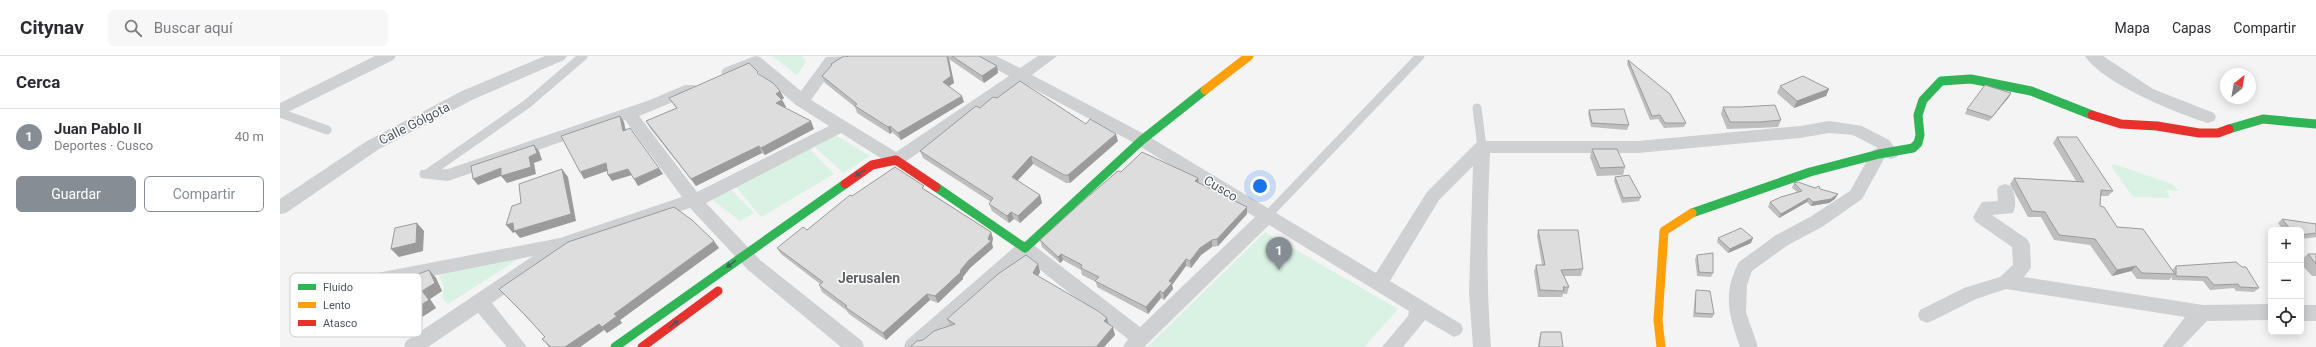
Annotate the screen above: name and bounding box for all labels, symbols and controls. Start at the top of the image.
search box [108,10,388,46]
text: Citynav [20,16,84,39]
icon: search [122,17,144,39]
text: Buscar aquí [154,19,233,37]
text: Mapa [2115,20,2150,36]
text: Capas [2172,20,2211,36]
text: Compartir [2233,20,2296,36]
north arrow [2220,68,2256,104]
text: Cerca [16,72,60,92]
street label: Calle Gólgota [376,99,452,148]
text: Juan Pablo II [54,120,142,138]
text: 1 [25,129,33,144]
text: 40 m [235,129,264,144]
text: Deportes · Cusco [54,138,153,153]
one-way arrow [855,169,865,177]
street label: Cusco [1201,173,1240,204]
button: Guardar [16,176,136,212]
button: Compartir [144,176,264,212]
your location [1250,176,1270,196]
map controls [2268,227,2304,335]
button: + [2268,227,2304,263]
pin: 1 [1266,237,1292,270]
one-way arrow [725,259,736,268]
button: − [2268,263,2304,299]
district label: Jerusalen [838,270,900,286]
legend [290,273,422,337]
text: Fluido [323,281,353,294]
text: Lento [323,299,351,312]
button: locate [2268,299,2304,335]
text: Atasco [323,317,357,330]
one-way arrow [669,320,679,328]

